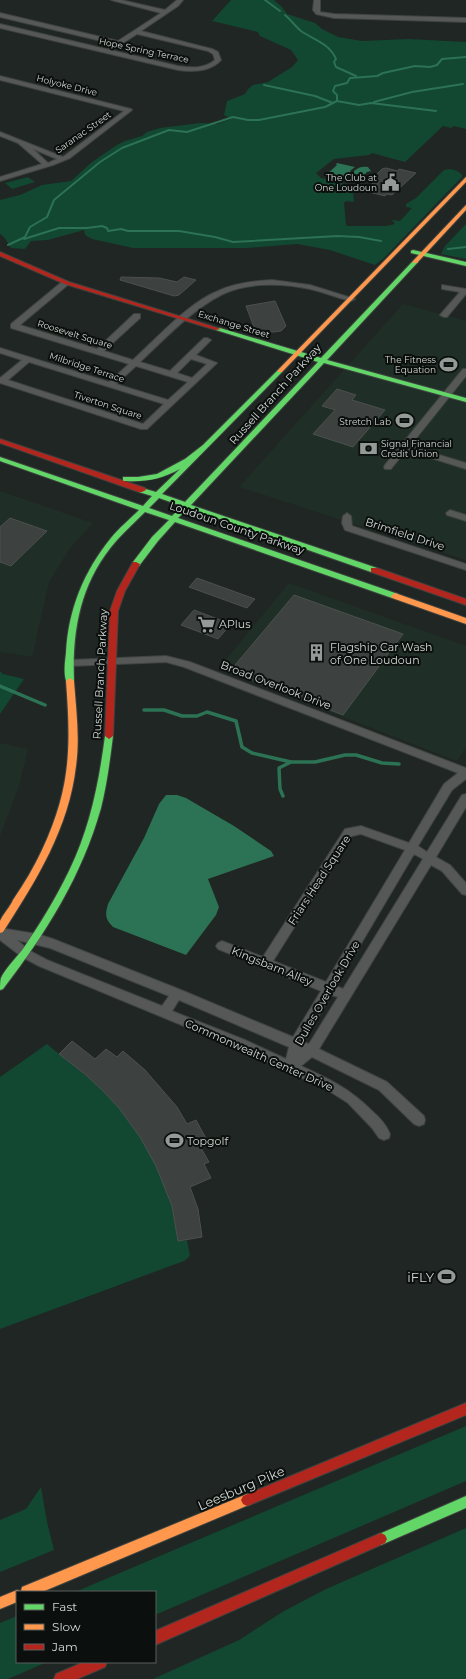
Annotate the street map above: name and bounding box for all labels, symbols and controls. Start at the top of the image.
street label: Hope Spring Terrace [98,35,191,65]
street label: Holyoke Drive [35,72,99,98]
street label: Saranac Street [53,109,113,155]
place label: The Club at One Loudoun [315,172,377,193]
public building icon: The Club at One Loudoun [380,172,400,192]
street label: Exchange Street [197,308,271,340]
street label: Roosevelt Square [36,317,114,351]
street label: Russell Branch Parkway [226,341,324,447]
street label: Milbridge Terrace [48,350,126,384]
place label: The Fitness Equation [385,354,437,375]
sports icon: The Fitness Equation [439,354,459,374]
street label: Tiverton Square [73,389,144,421]
sports icon: Stretch Lab [394,411,414,431]
place label: Stretch Lab [339,416,391,427]
bank icon: Signal Financial Credit Union [358,438,378,458]
place label: Signal Financial Credit Union [381,438,452,459]
street label: Loudoun County Parkway [168,498,306,558]
street label: Brimfield Drive [364,515,447,554]
street label: Russell Branch Parkway [90,608,110,740]
supermarket icon: APlus [196,614,216,634]
place label: APlus [219,617,251,631]
place label: Flagship Car Wash of One Loudoun [330,640,432,667]
building icon: Flagship Car Wash of One Loudoun [307,643,327,663]
street label: Broad Overlook Drive [219,657,334,713]
street label: Friars Head Square [285,832,354,928]
street label: Dulles Overlook Drive [291,938,363,1048]
street label: Kingsbarn Alley [230,943,315,989]
street label: Commonwealth Center Drive [183,1016,336,1094]
sports icon: Topgolf [164,1131,184,1151]
place label: Topgolf [187,1134,229,1148]
sports icon: iFLY [437,1267,457,1287]
place label: iFLY [407,1269,435,1285]
street label: Leesburg Pike [195,1462,287,1513]
legend [16,1591,156,1663]
text: Fast [52,1599,77,1614]
text: Slow [52,1619,81,1634]
text: Jam [51,1639,78,1654]

